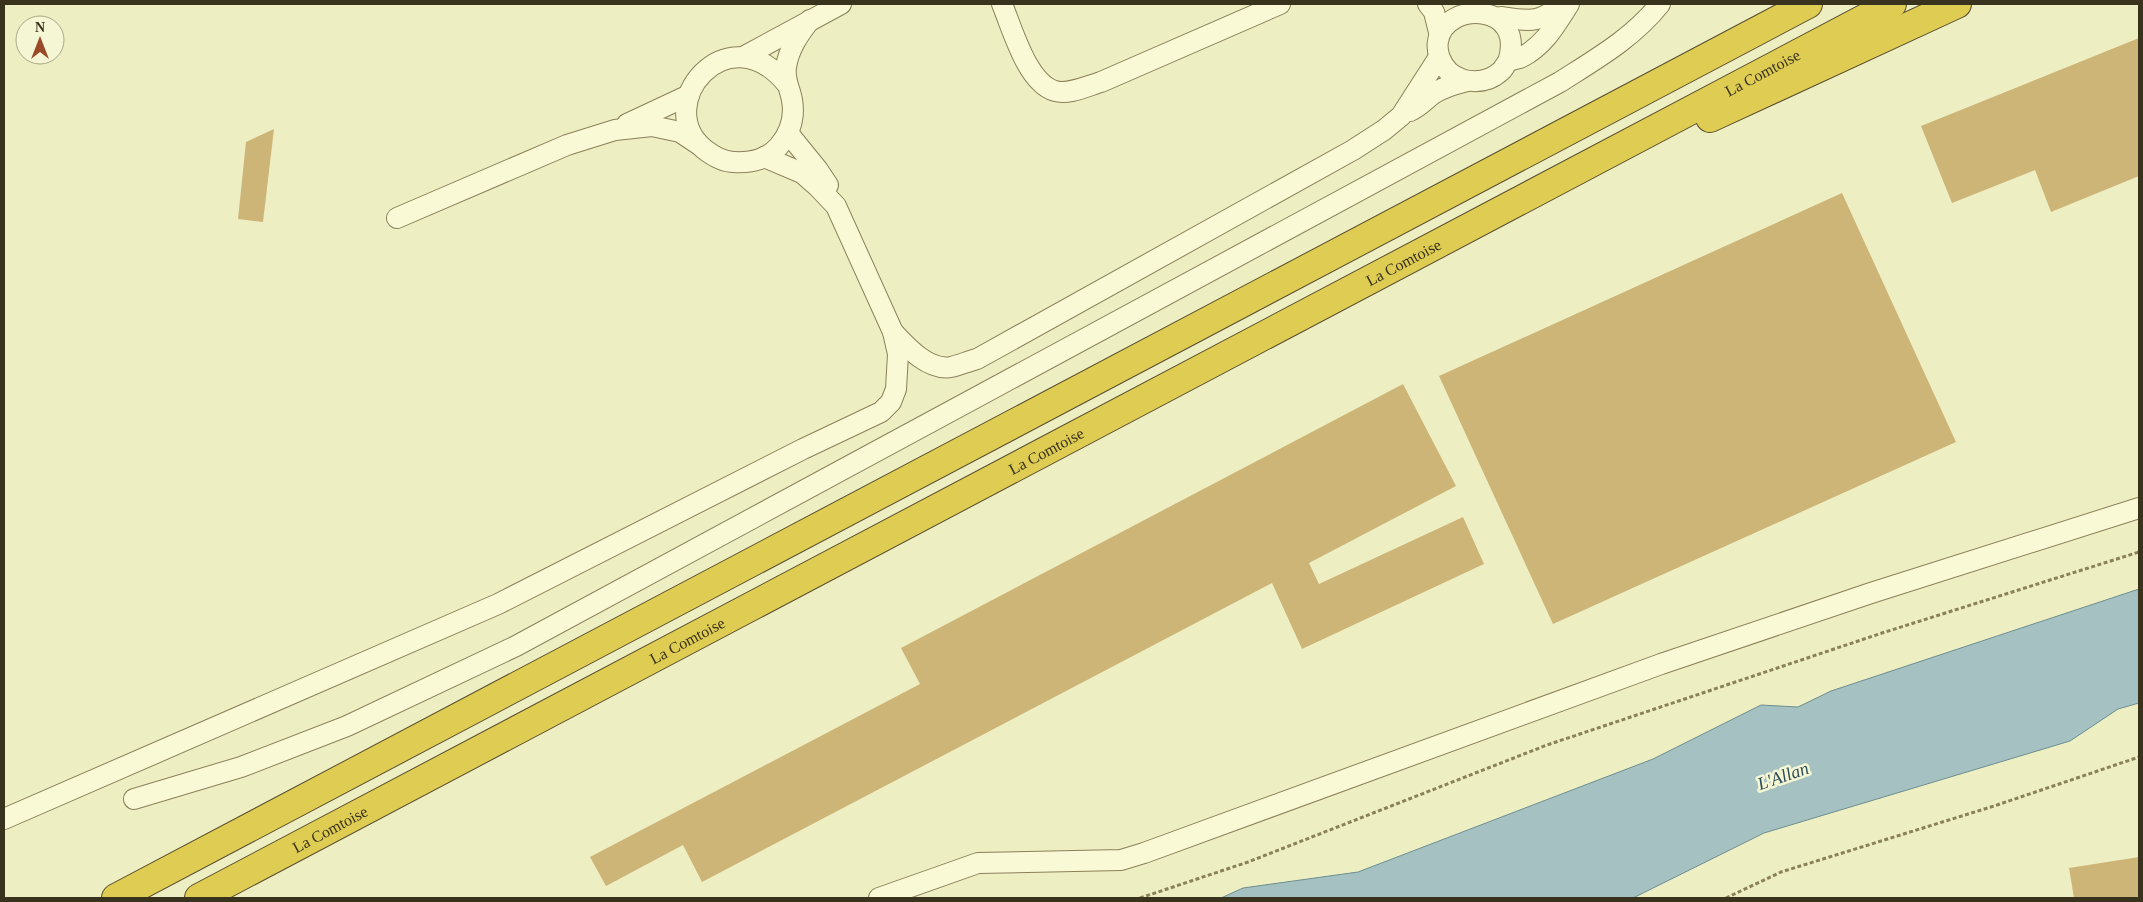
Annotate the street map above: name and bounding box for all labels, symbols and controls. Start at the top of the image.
north arrow [15,15,65,65]
text: N [35,20,45,35]
street label: La Comtoise [1722,46,1803,99]
street label: La Comtoise [1363,235,1444,289]
street label: La Comtoise [1006,424,1086,477]
street label: La Comtoise [647,614,727,667]
water label: L'Allan [1754,758,1811,794]
street label: La Comtoise [290,802,370,856]

